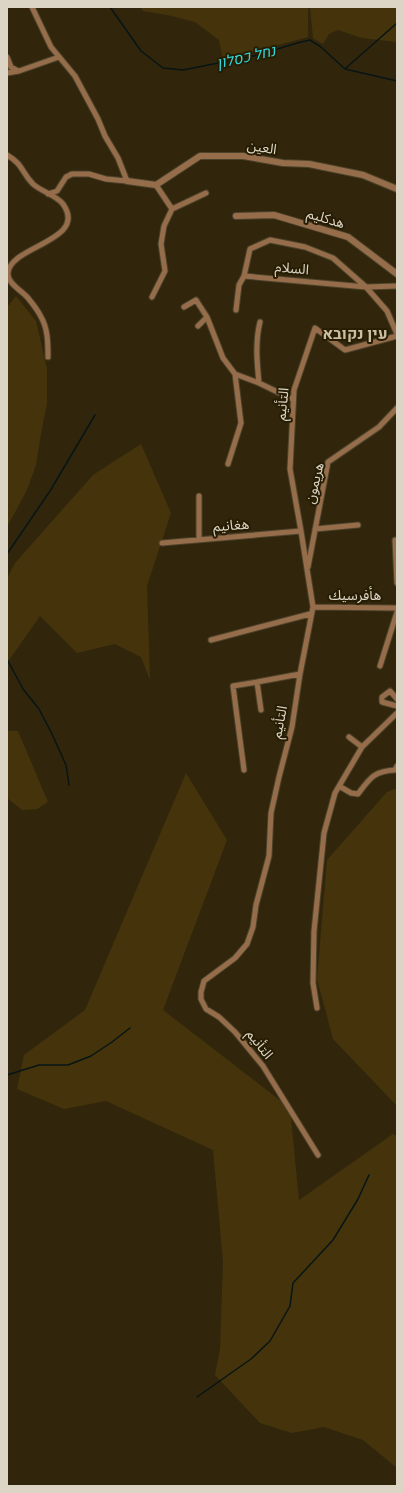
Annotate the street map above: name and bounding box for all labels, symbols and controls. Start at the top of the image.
water label: נחל כסלון [215,41,279,72]
street label: العين [246,137,278,158]
street label: هدكليم [304,205,347,234]
street label: السلام [274,259,310,280]
district label: עין נקובא [322,324,388,344]
street label: التأنيم [272,387,295,422]
street label: هريمون [301,461,328,505]
street label: هغانيم [212,516,250,537]
street label: هأفرسيك [329,586,381,604]
street label: التأنيم [267,704,293,740]
street label: التأنيم [241,1026,277,1064]

